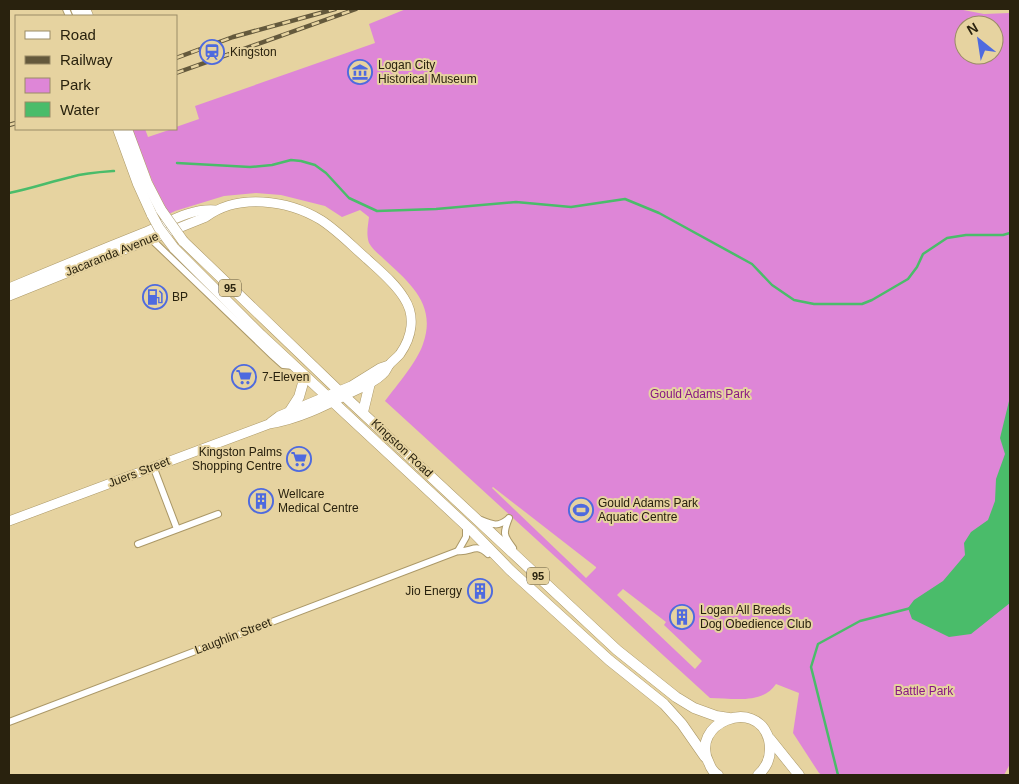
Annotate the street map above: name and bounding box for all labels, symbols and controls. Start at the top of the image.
legend [15,15,178,130]
north arrow [954,15,1004,65]
text: N [964,19,981,38]
text: Road [60,26,96,43]
station icon: Kingston [199,39,225,65]
place label: Kingston [230,45,277,59]
text: Railway [60,51,113,68]
place label: Logan City Historical Museum [378,58,477,86]
museum icon: Logan City Historical Museum [347,59,373,85]
text: Park [60,76,91,93]
text: Water [60,101,99,118]
street label: Jacaranda Avenue [63,229,161,279]
road number: 95 [219,280,241,296]
fuel station icon: BP [142,284,168,310]
place label: BP [172,290,188,304]
supermarket icon: 7-Eleven [231,364,257,390]
place label: 7-Eleven [262,370,309,384]
park label: Gould Adams Park [650,387,751,401]
street label: Kingston Road [368,416,436,480]
place label: Kingston Palms Shopping Centre [192,445,282,473]
supermarket icon: Kingston Palms Shopping Centre [286,446,312,472]
street label: Juers Street [106,454,172,490]
place label: Wellcare Medical Centre [278,487,359,515]
building icon: Wellcare Medical Centre [248,488,274,514]
place label: Gould Adams Park Aquatic Centre [598,496,699,524]
sports icon: Gould Adams Park Aquatic Centre [568,497,594,523]
road number: 95 [527,568,549,584]
building icon: Jio Energy [467,578,493,604]
place label: Jio Energy [405,584,462,598]
place label: Logan All Breeds Dog Obedience Club [700,603,812,631]
building icon: Logan All Breeds Dog Obedience Club [669,604,695,630]
street label: Laughlin Street [193,615,274,657]
park label: Battle Park [895,684,954,698]

